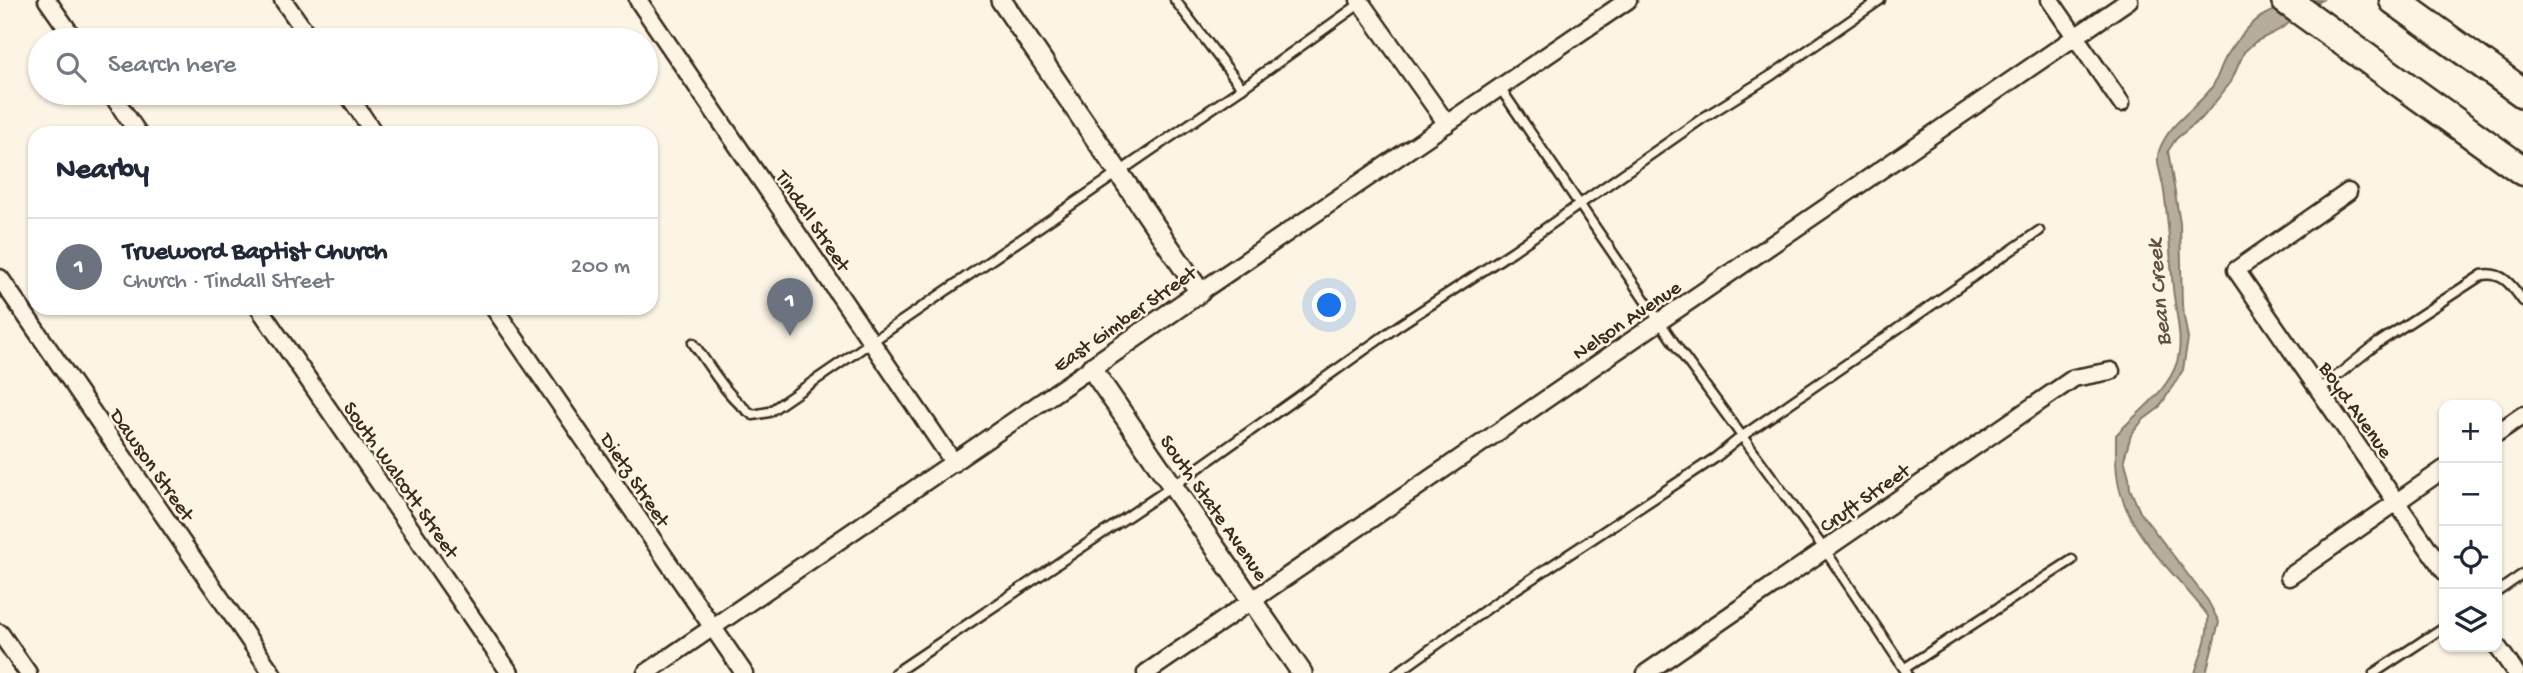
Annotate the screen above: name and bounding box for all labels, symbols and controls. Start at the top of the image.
search box [28,28,658,105]
icon: search [52,48,90,86]
text: Search here [108,51,236,82]
text: Nearby [56,154,149,189]
street label: Tindall Street [768,166,855,279]
water label: Bean Creek [2142,235,2179,347]
text: Trueword Baptist Church [123,238,387,269]
text: 1 [74,254,84,281]
text: 200 m [571,254,630,281]
street label: East Gimber Street [1050,261,1204,380]
text: Church · Tindall Street [123,269,333,296]
street label: Nelson Avenue [1569,276,1688,367]
pin: 1 [767,278,813,336]
your location [1312,288,1346,322]
street label: Boyd Avenue [2311,357,2397,465]
street label: South Walcott Street [336,398,464,566]
map controls [2439,400,2502,652]
button: + [2439,400,2502,463]
street label: Dawson Street [101,403,199,529]
street label: Dietz Street [591,428,675,535]
street label: South State Avenue [1152,431,1273,588]
street label: Cruft Street [1816,458,1918,540]
button: − [2439,463,2502,526]
button: locate [2439,526,2502,589]
button: layers [2439,589,2502,652]

